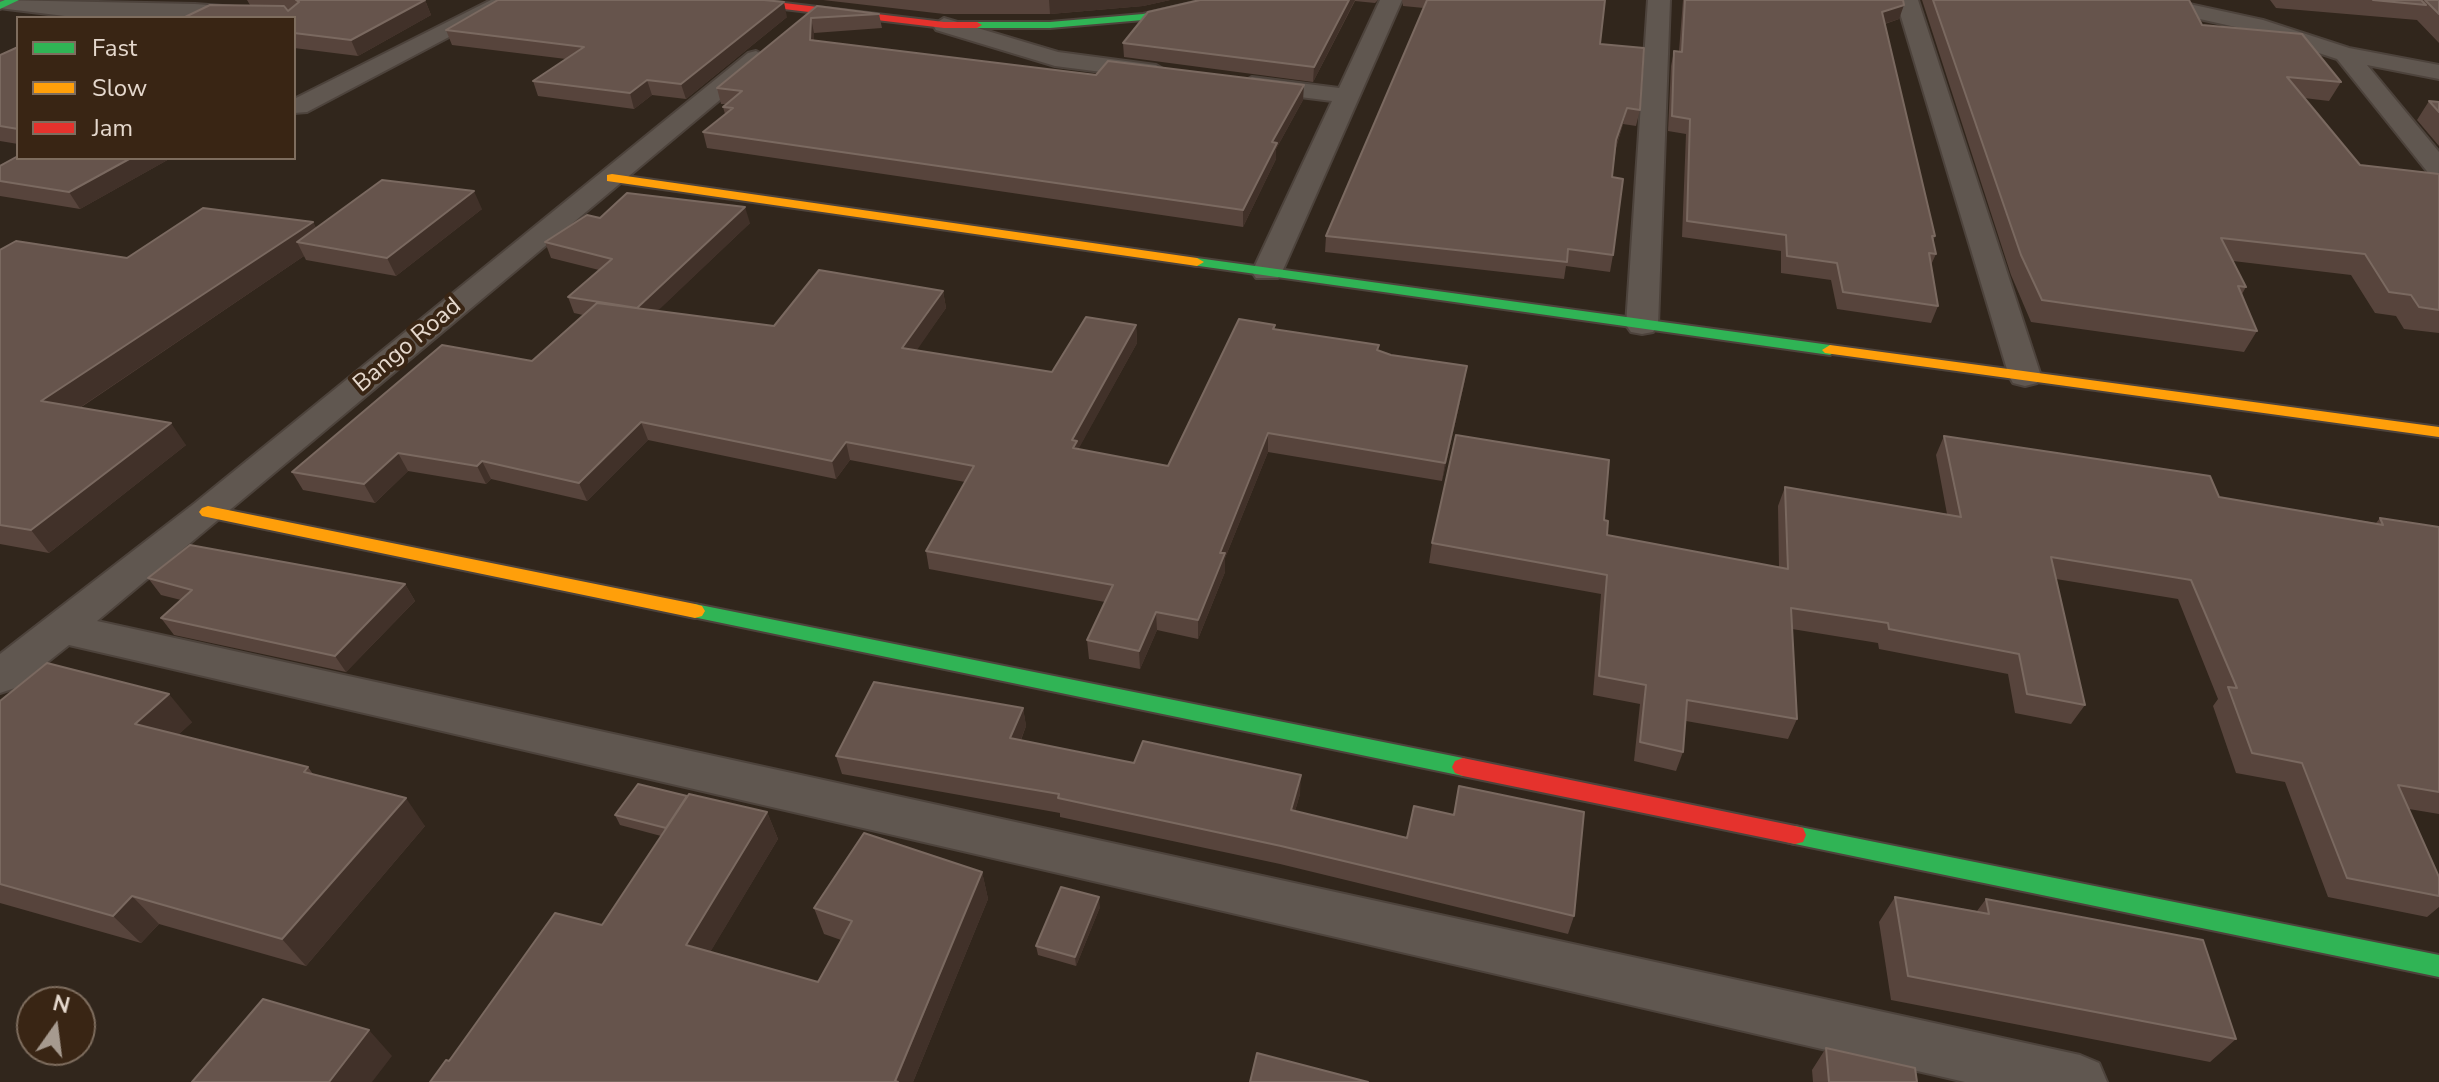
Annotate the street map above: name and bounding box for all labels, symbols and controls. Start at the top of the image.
legend [16,16,296,160]
text: Fast [92,32,137,64]
text: Slow [92,72,147,104]
text: Jam [92,112,133,144]
street label: Bango Road [348,293,468,399]
north arrow [16,986,96,1066]
text: N [50,988,73,1021]

